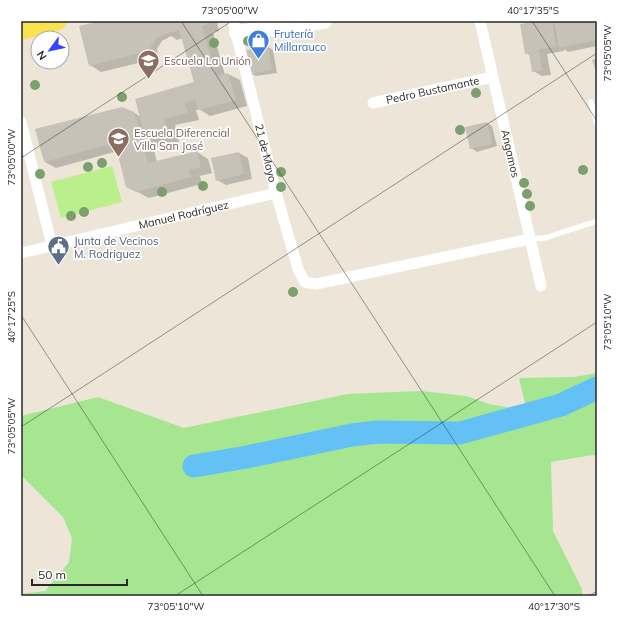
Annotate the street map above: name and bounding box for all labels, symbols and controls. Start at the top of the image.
text: 73°05'00"W [202,4,258,17]
text: 40°17'35"S [507,4,559,17]
text: 73°05'05"W [601,25,614,81]
shop icon: Frutería Millarauco [246,27,272,60]
place label: Frutería Millarauco [274,27,326,54]
north arrow [30,30,70,70]
text: N [33,48,50,63]
school or university icon: Escuela La Unión [135,48,161,81]
place label: Escuela La Unión [164,54,251,68]
street label: Pedro Bustamante [385,73,480,107]
street label: 21 de Mayo [252,122,280,184]
school or university icon: Escuela Diferencial Villa San José [106,126,132,159]
place label: Escuela Diferencial Villa San José [134,126,230,153]
street label: Angamos [498,128,523,179]
text: 73°05'00"W [5,129,18,185]
street label: Manuel Rodríguez [137,197,230,232]
public building icon: Junta de Vecinos M. Rodriguez [46,234,72,267]
place label: Junta de Vecinos M. Rodriguez [74,234,158,261]
text: 40°17'25"S [5,291,18,343]
text: 73°05'10"W [601,294,614,350]
text: 73°05'05"W [5,398,18,454]
scale bar [32,561,127,587]
text: 50 m [38,567,66,582]
text: 73°05'10"W [148,600,204,613]
text: 40°17'30"S [528,600,580,613]

